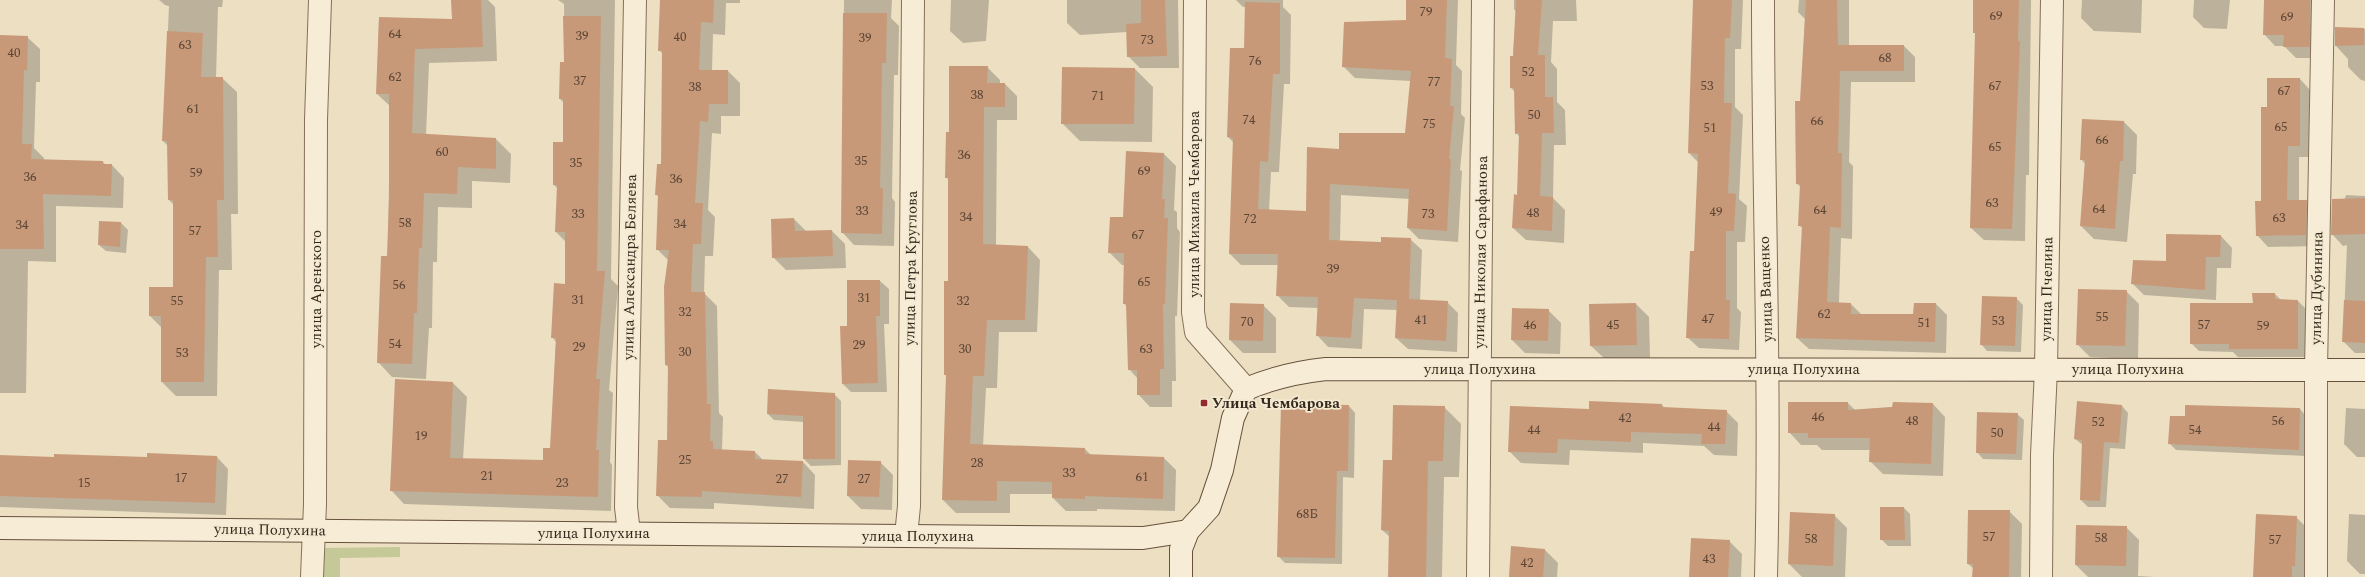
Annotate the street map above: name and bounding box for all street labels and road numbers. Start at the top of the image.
street label: улица Михаила Чембарова [1183,110,1206,298]
street label: улица Николая Сарафанова [1468,155,1494,349]
street label: улица Александра Беляева [617,173,643,361]
street label: улица Петра Круглова [898,190,924,347]
street label: улица Аренского [305,230,328,349]
street label: улица Дубинина [2304,230,2330,346]
street label: улица Ващенко [1753,236,1779,343]
street label: улица Пчелина [2035,236,2059,342]
street label: улица Полухина [1423,358,1537,381]
street label: улица Полухина [1747,358,1861,381]
street label: улица Полухина [2071,358,2185,381]
street label: улица Полухина [213,518,327,542]
street label: улица Полухина [537,522,651,545]
street label: улица Полухина [861,525,975,548]

